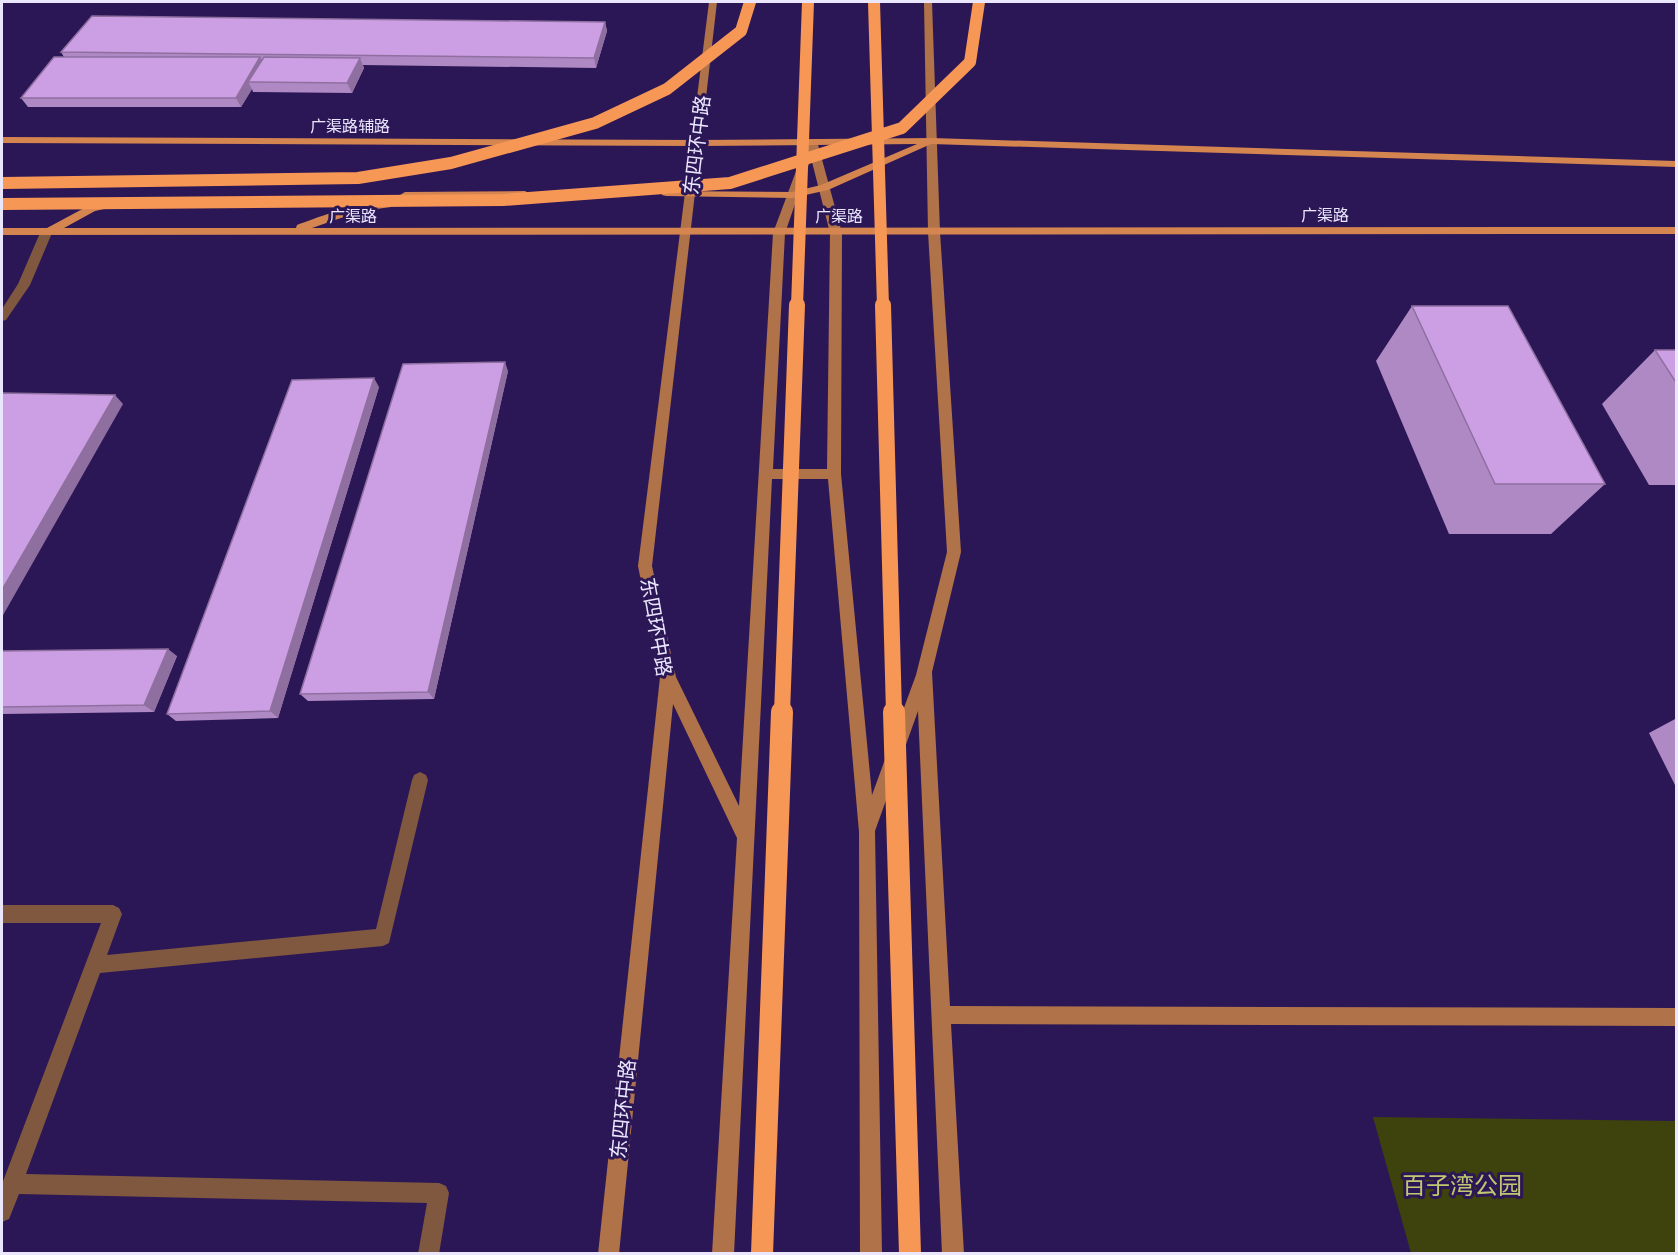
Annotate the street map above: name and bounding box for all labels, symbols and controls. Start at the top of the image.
street label: 东四环中路 [680,94,714,196]
street label: 广渠路辅路 [310,118,390,135]
street label: 广渠路 [1301,207,1349,224]
street label: 广渠路 [329,208,377,225]
street label: 广渠路 [815,208,863,225]
street label: 东四环中路 [636,576,676,678]
street label: 东四环中路 [607,1058,639,1160]
park label: 百子湾公园 [1402,1172,1522,1199]

